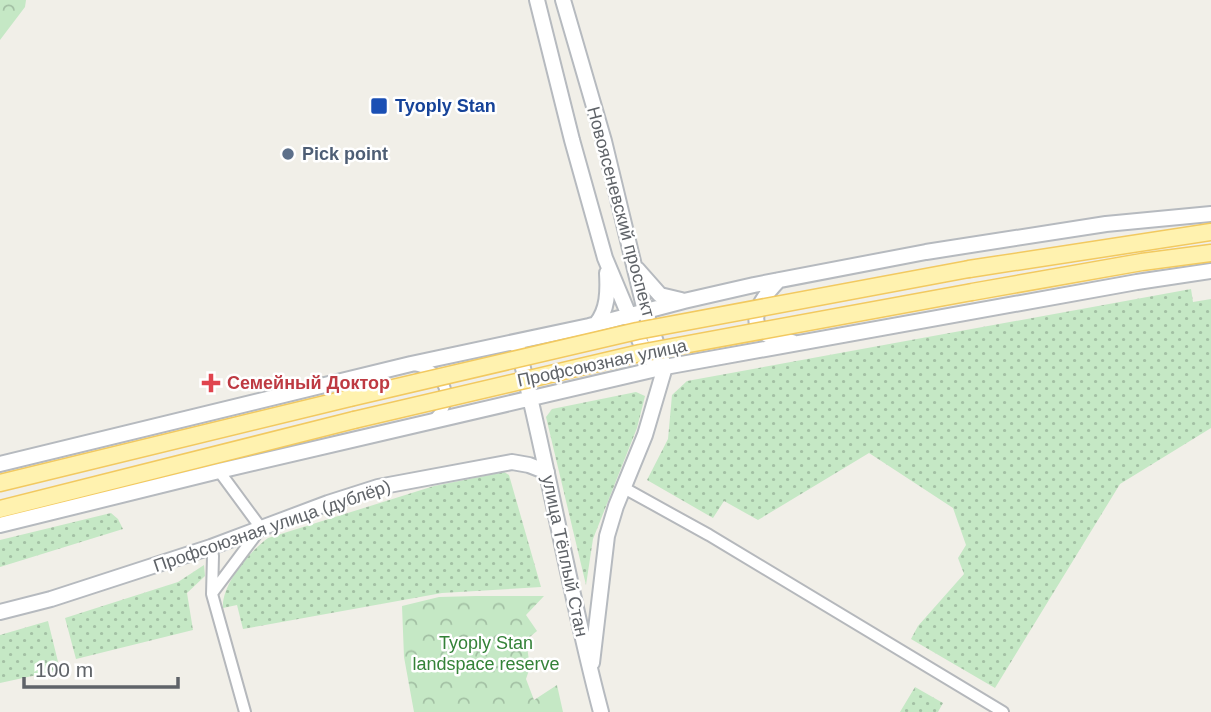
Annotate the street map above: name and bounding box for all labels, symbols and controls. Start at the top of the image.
marker: Tyoply Stan [369,96,389,116]
place label: Tyoply Stan [395,96,496,116]
street label: Новоясеневский проспект [583,104,659,320]
place label: Pick point [302,144,388,164]
marker: Pick point [280,146,296,162]
street label: Профсоюзная улица [515,335,690,391]
marker: Семейный Доктор [201,373,221,393]
place label: Семейный Доктор [227,373,390,393]
street label: улица Тёплый Стан [538,473,592,639]
street label: Профсоюзная улица (дублёр) [151,476,393,576]
park label: Tyoply Stan landspace reserve [412,633,560,674]
scale bar [24,646,178,690]
text: 100 m [35,658,93,681]

